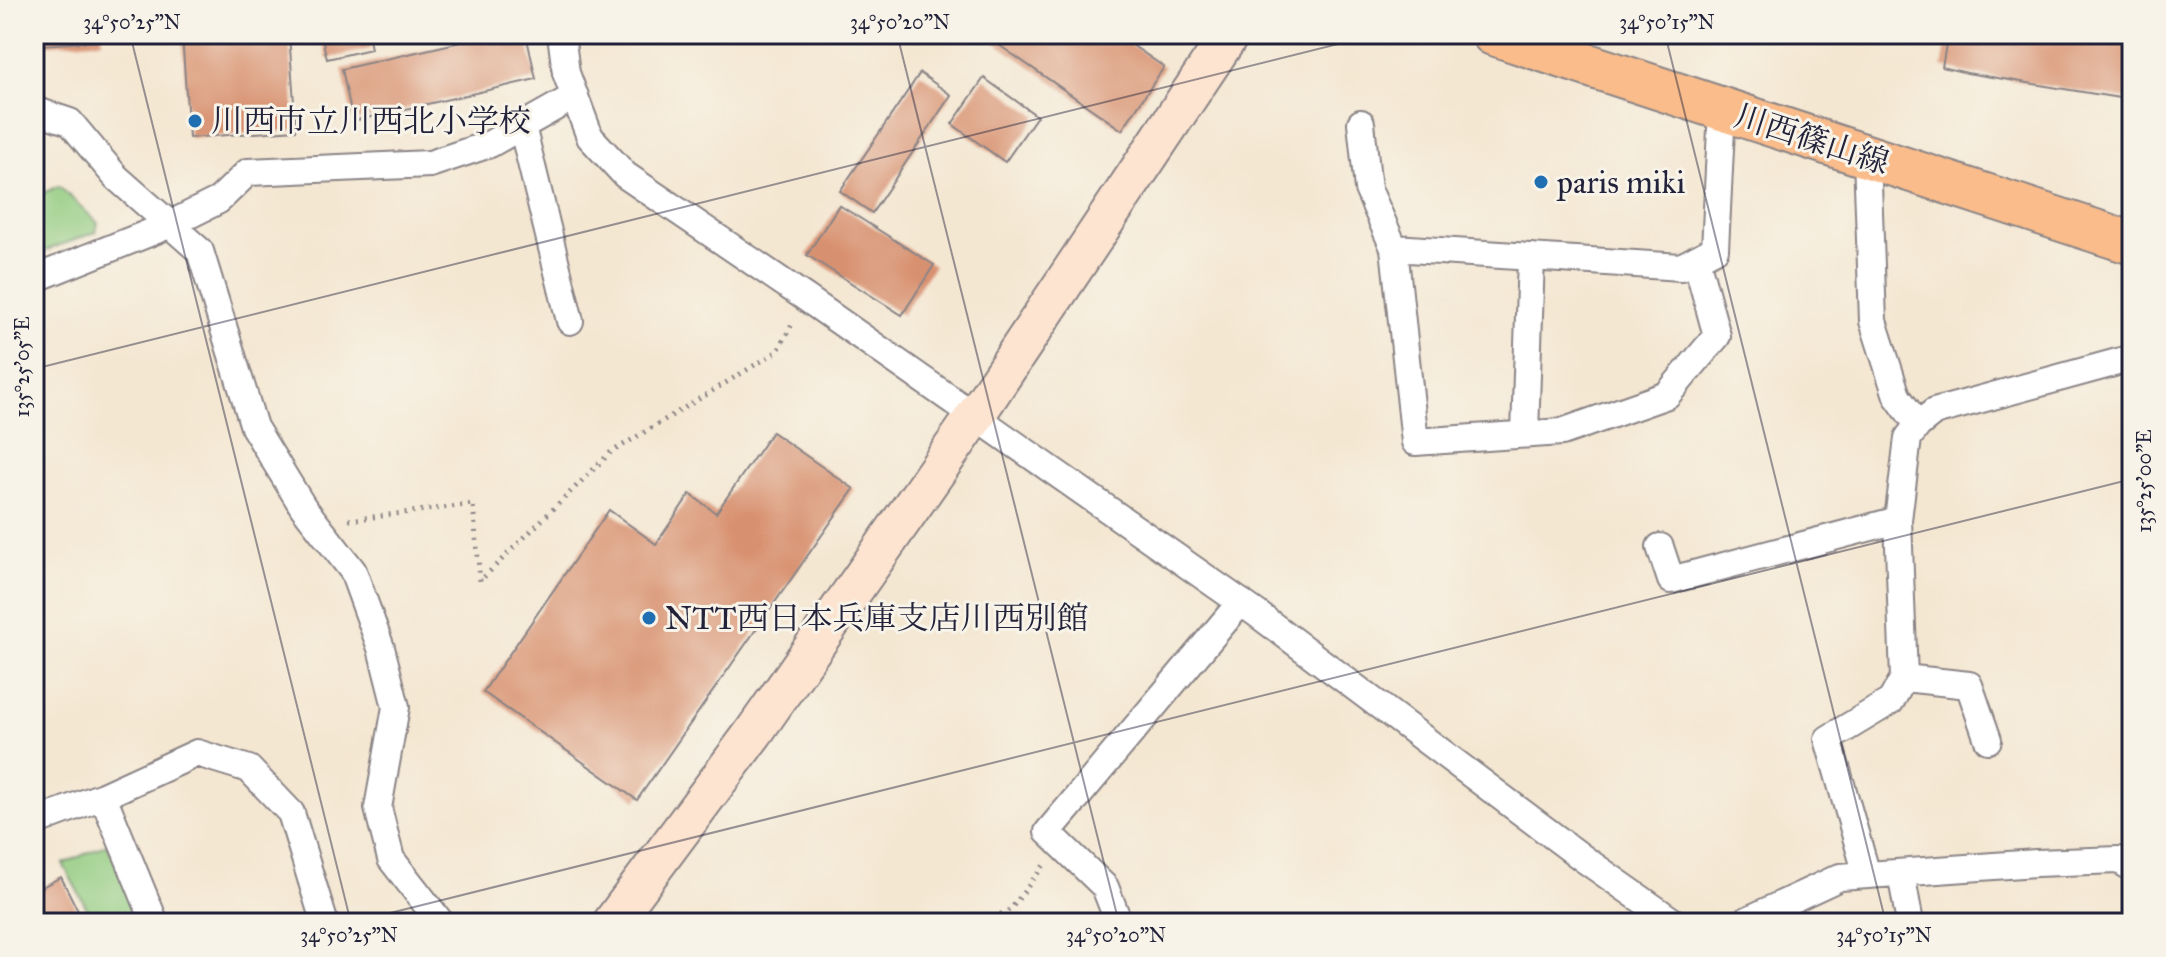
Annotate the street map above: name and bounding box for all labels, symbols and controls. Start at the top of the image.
text: 34°50'25"N [83,10,181,34]
text: 34°50'20"N [850,10,950,34]
text: 34°50'15"N [1619,10,1715,34]
street label: 川西篠山線 [1730,96,1894,183]
place label: 川西市立川西北小学校 [211,102,531,141]
marker: 川西市立川西北小学校 [186,112,204,130]
place label: paris miki [1556,163,1685,202]
marker: paris miki [1532,173,1550,191]
text: 135°25'05"E [10,316,34,418]
text: 135°25'00"E [2132,429,2156,533]
place label: NTT西日本兵庫支店川西別館 [665,599,1088,638]
marker: NTT西日本兵庫支店川西別館 [640,609,658,627]
text: 34°50'25"N [300,923,398,947]
text: 34°50'20"N [1066,923,1166,947]
text: 34°50'15"N [1836,923,1932,947]

